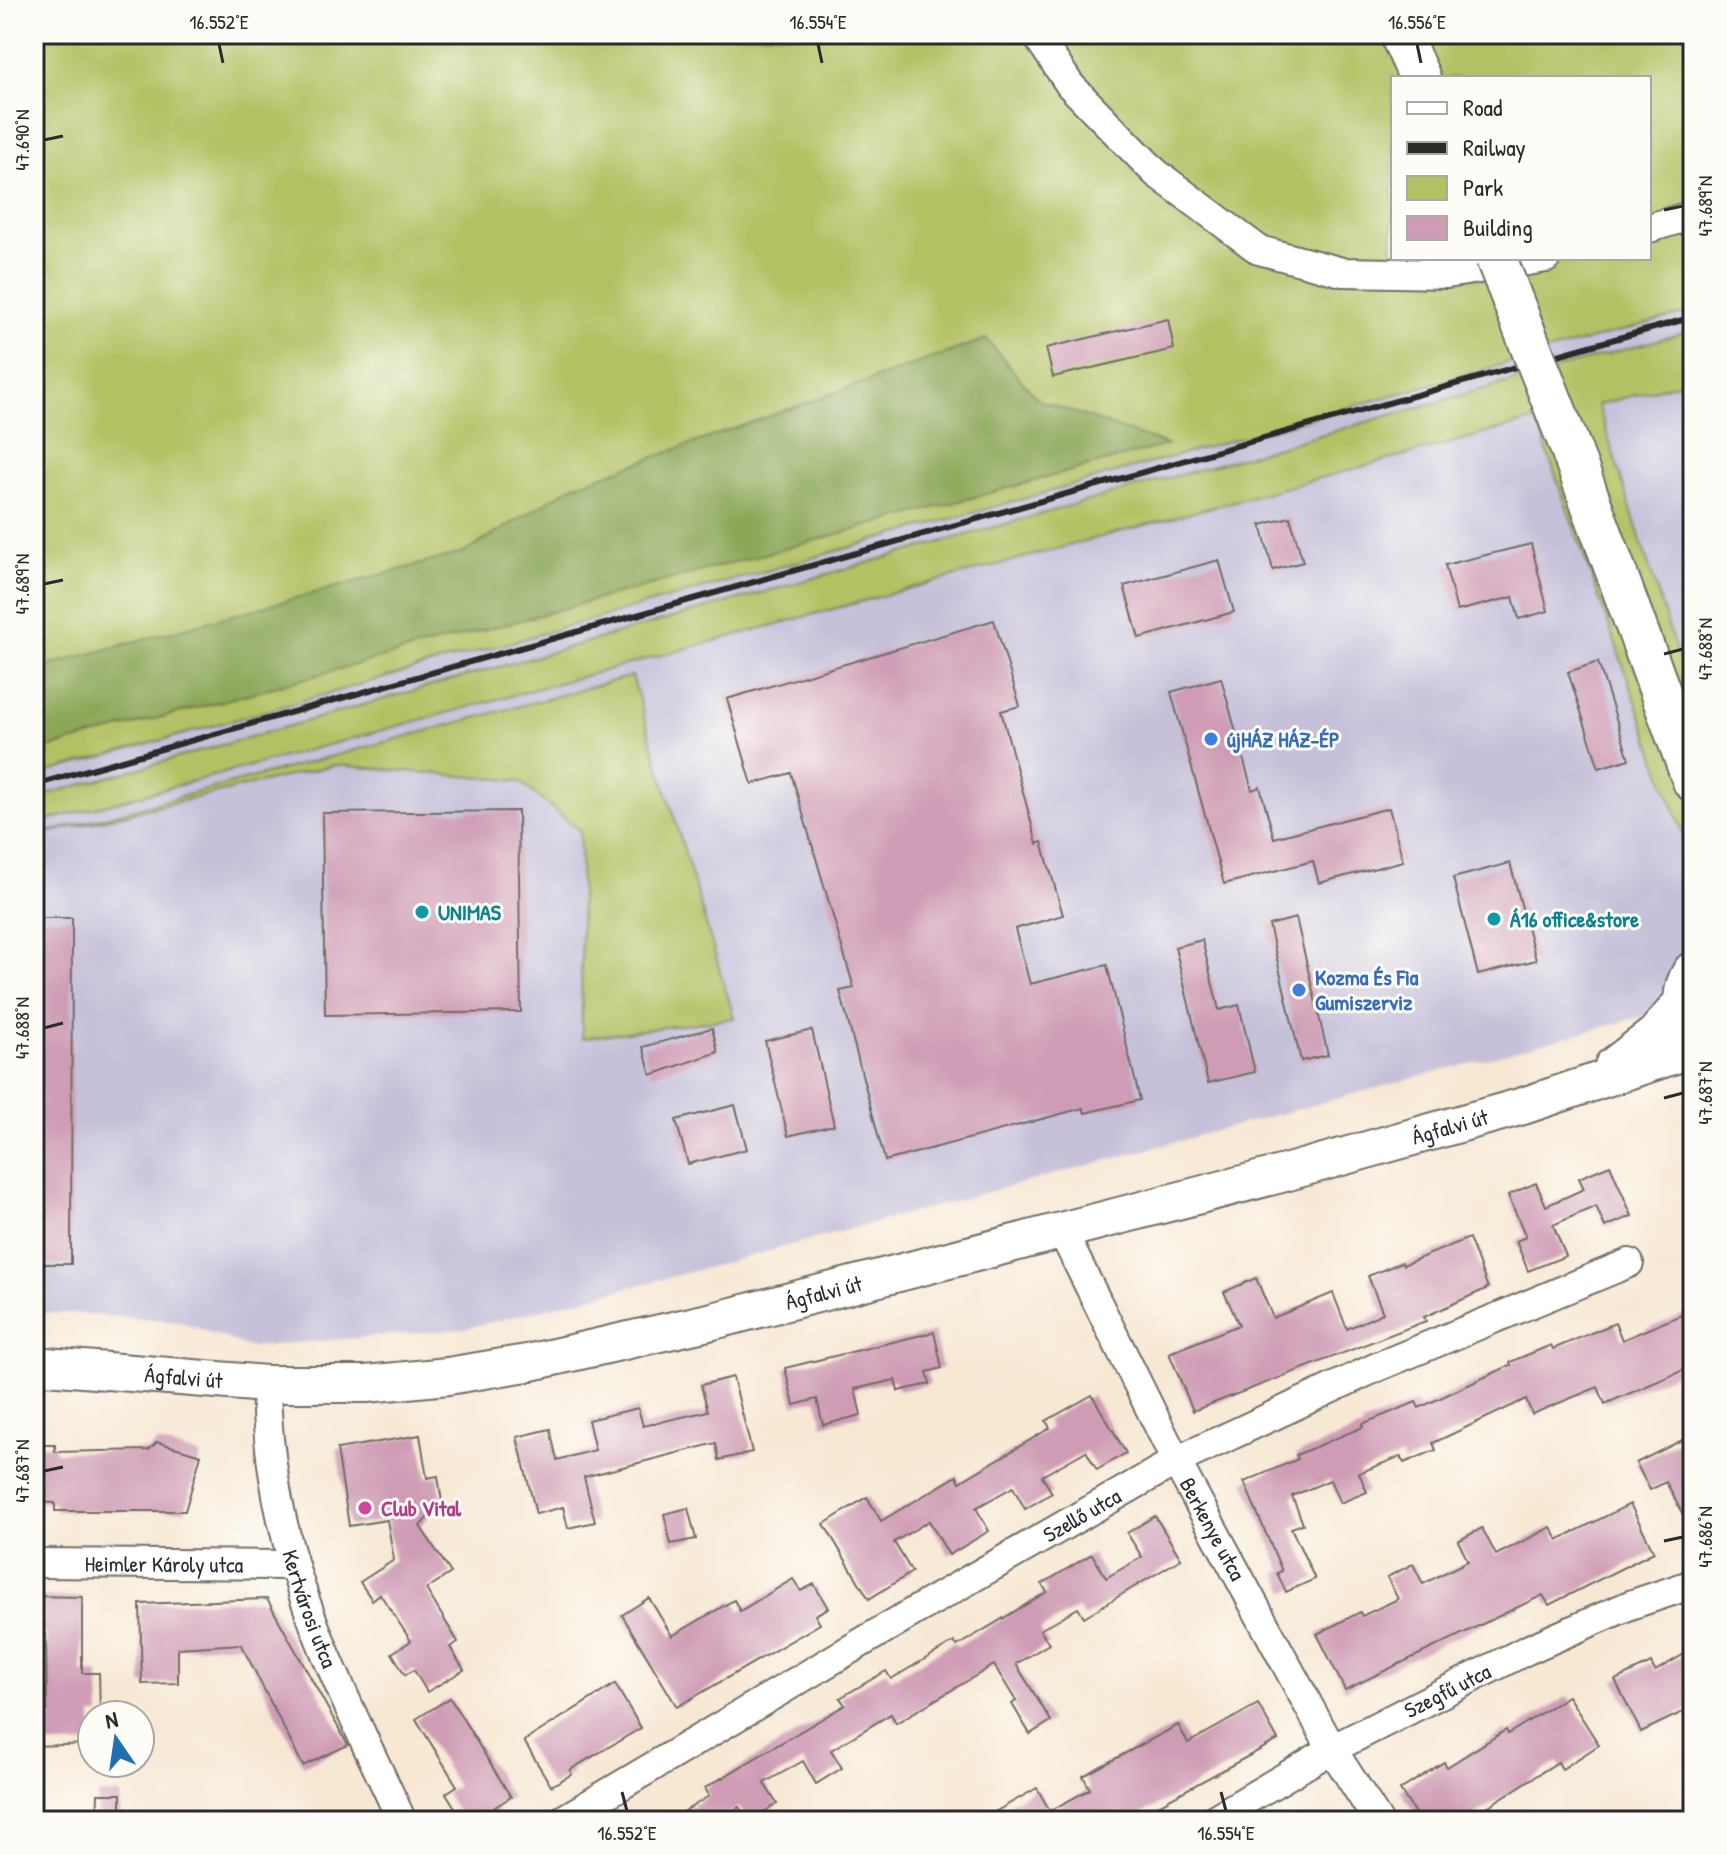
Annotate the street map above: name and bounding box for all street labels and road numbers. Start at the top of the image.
street label: Ágfalvi út [1408,1101,1492,1152]
street label: Ágfalvi út [782,1268,865,1317]
street label: Ágfalvi út [143,1359,224,1395]
street label: Berkenye utca [1173,1472,1253,1586]
street label: Szellő utca [1037,1481,1127,1549]
street label: Kertvárosi utca [275,1546,345,1672]
street label: Heimler Károly utca [85,1548,244,1580]
street label: Szegfű utca [1399,1656,1496,1725]

